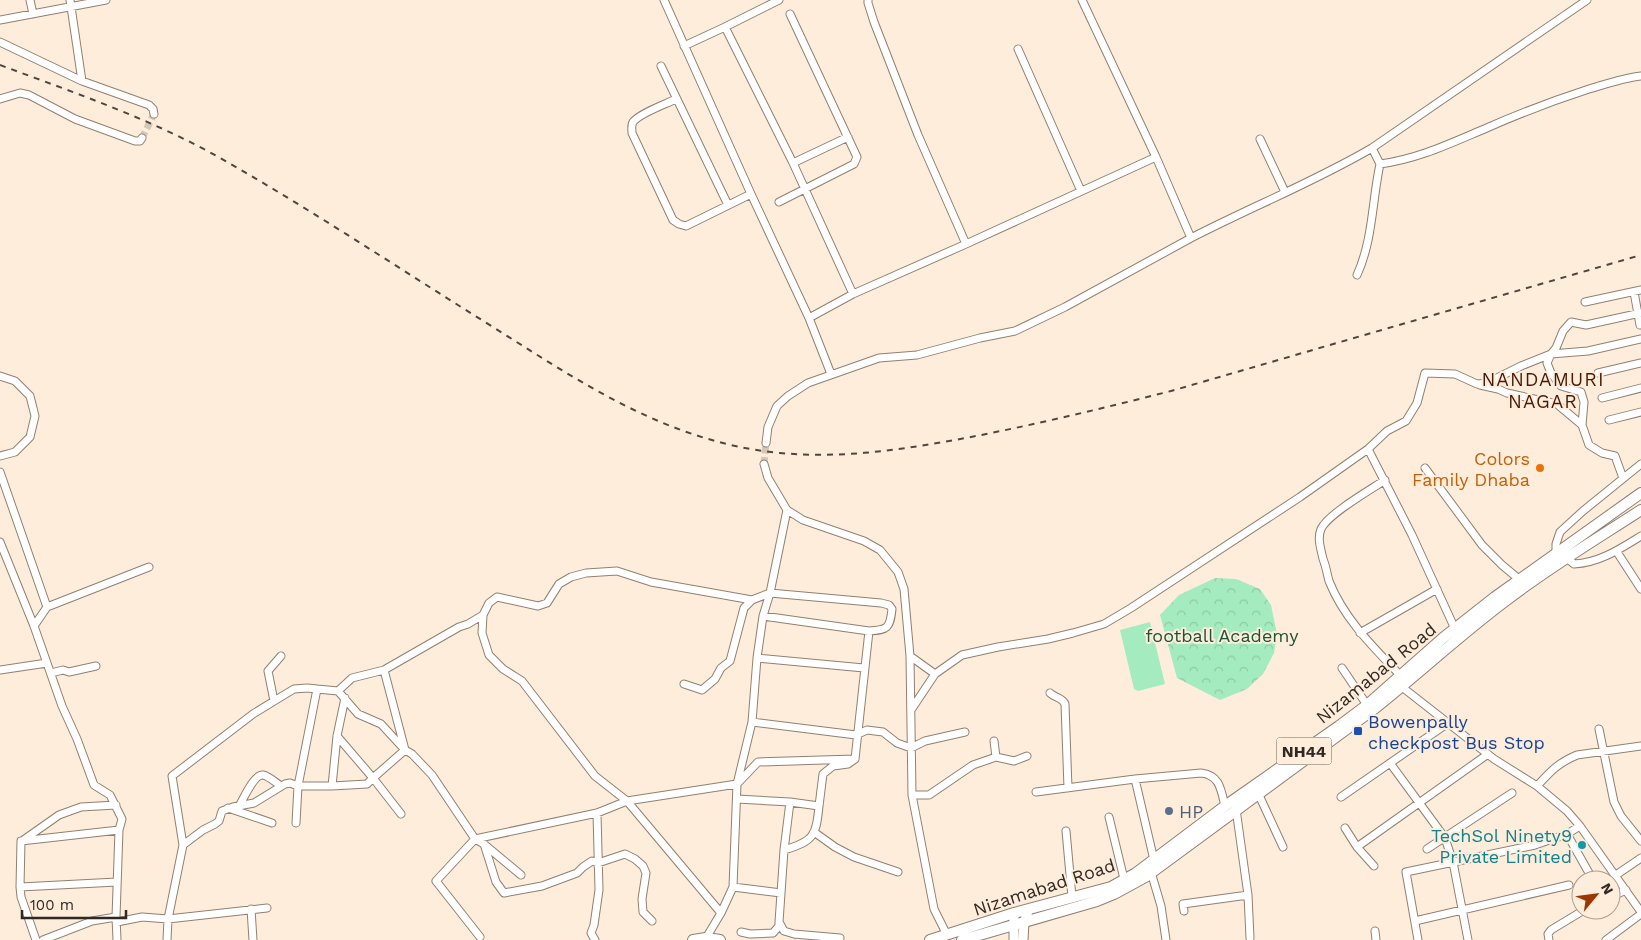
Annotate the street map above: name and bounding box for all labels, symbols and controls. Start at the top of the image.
district label: NANDAMURI NAGAR [1481,368,1605,413]
place label: Colors Family Dhaba [1412,448,1530,490]
marker: Colors Family Dhaba [1534,462,1546,474]
street label: Nizamabad Road [1312,618,1440,728]
park label: football Academy [1146,625,1299,646]
place label: Bowenpally checkpost Bus Stop [1368,711,1545,753]
marker: Bowenpally checkpost Bus Stop [1352,725,1364,737]
road number: NH44 [1276,738,1332,764]
place label: HP [1179,801,1203,822]
marker: HP [1163,805,1175,817]
place label: TechSol Ninety9 Private Limited [1431,825,1572,867]
marker: TechSol Ninety9 Private Limited [1576,839,1588,851]
street label: Nizamabad Road [970,854,1118,920]
north arrow [1571,870,1621,920]
text: N [1598,880,1617,897]
scale bar [22,888,126,920]
text: 100 m [30,896,74,914]

